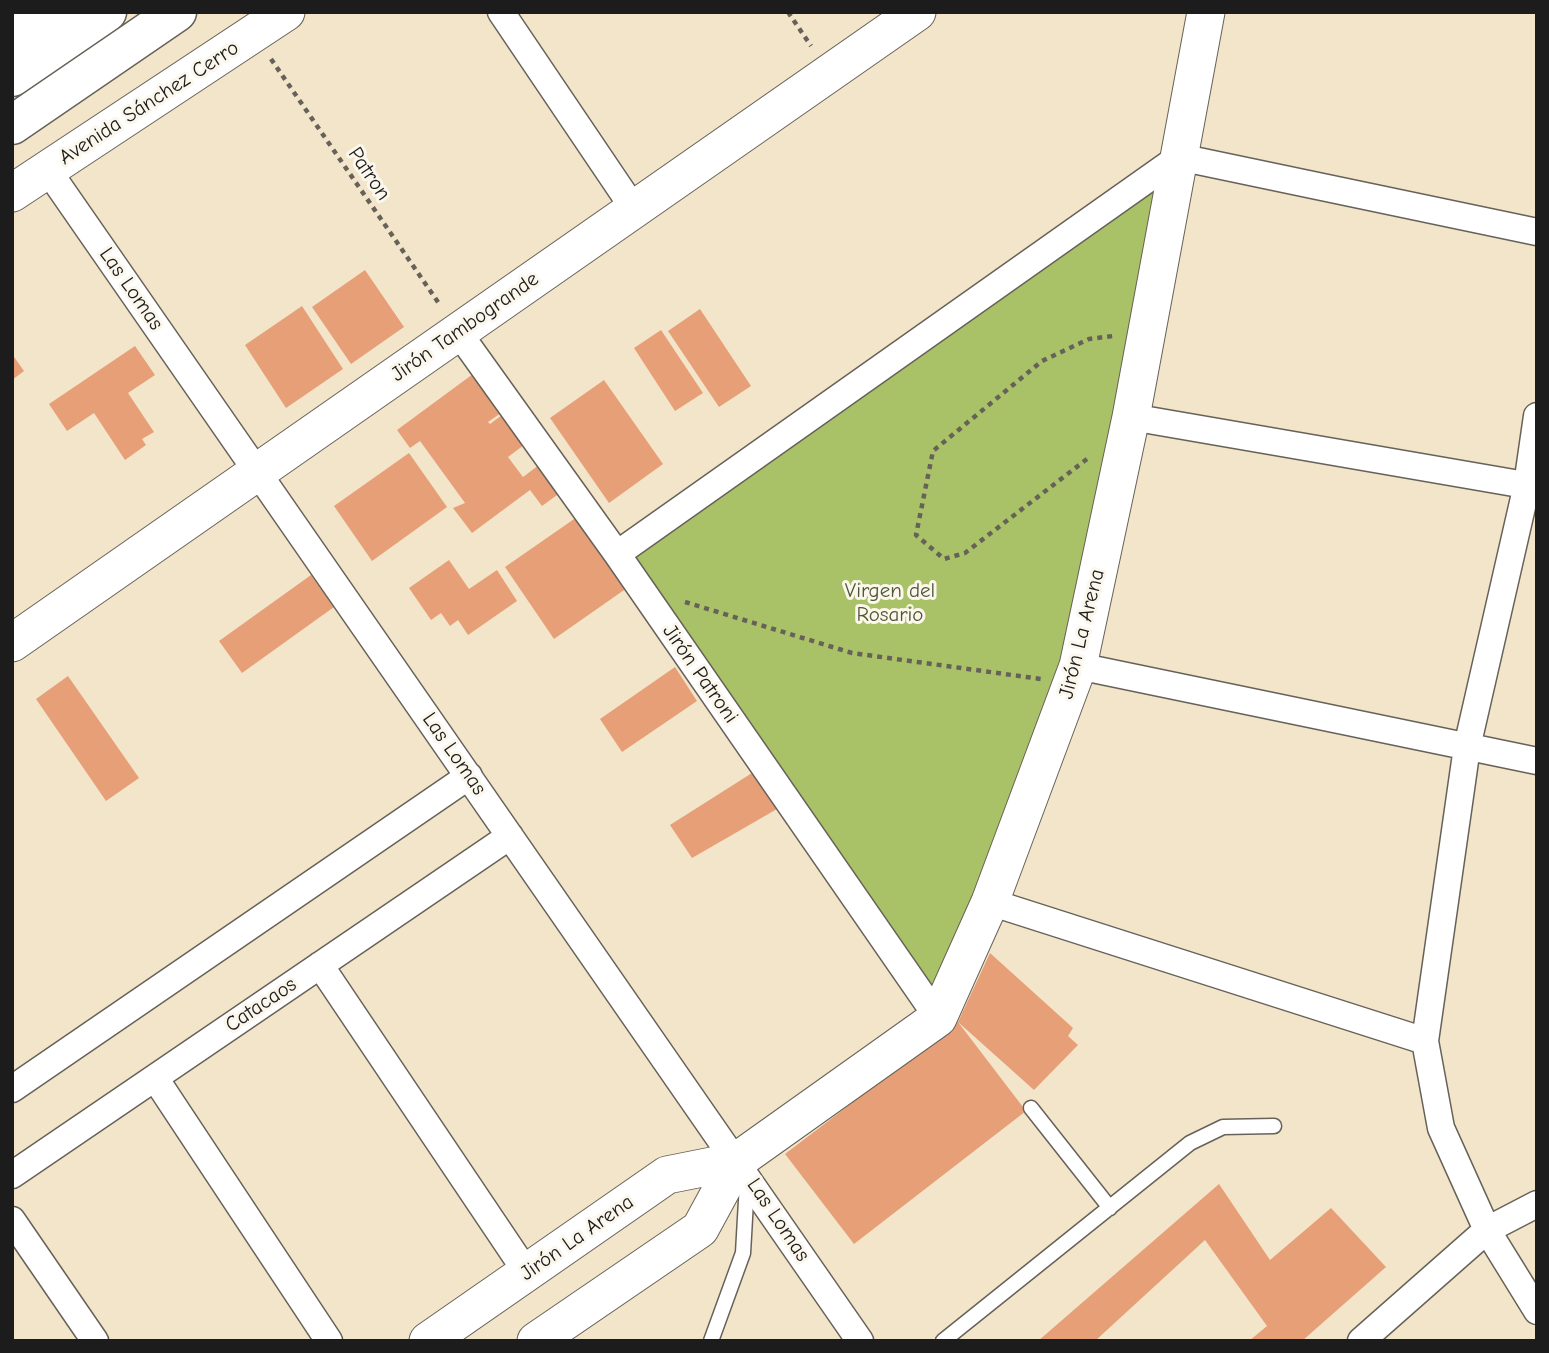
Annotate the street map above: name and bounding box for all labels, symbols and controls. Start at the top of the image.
street label: Avenida Sánchez Cerro [54,35,244,171]
street label: Patron [342,143,396,205]
street label: Las Lomas [93,243,169,335]
street label: Jirón Tambogrande [386,267,544,387]
street label: Jirón La Arena [1054,566,1110,702]
park label: Virgen del Rosario [845,578,935,628]
street label: Jirón Patroni [657,620,743,728]
street label: Las Lomas [416,708,492,800]
street label: Catacaos [221,972,301,1038]
street label: Las Lomas [741,1174,815,1266]
street label: Jirón La Arena [515,1190,639,1286]

